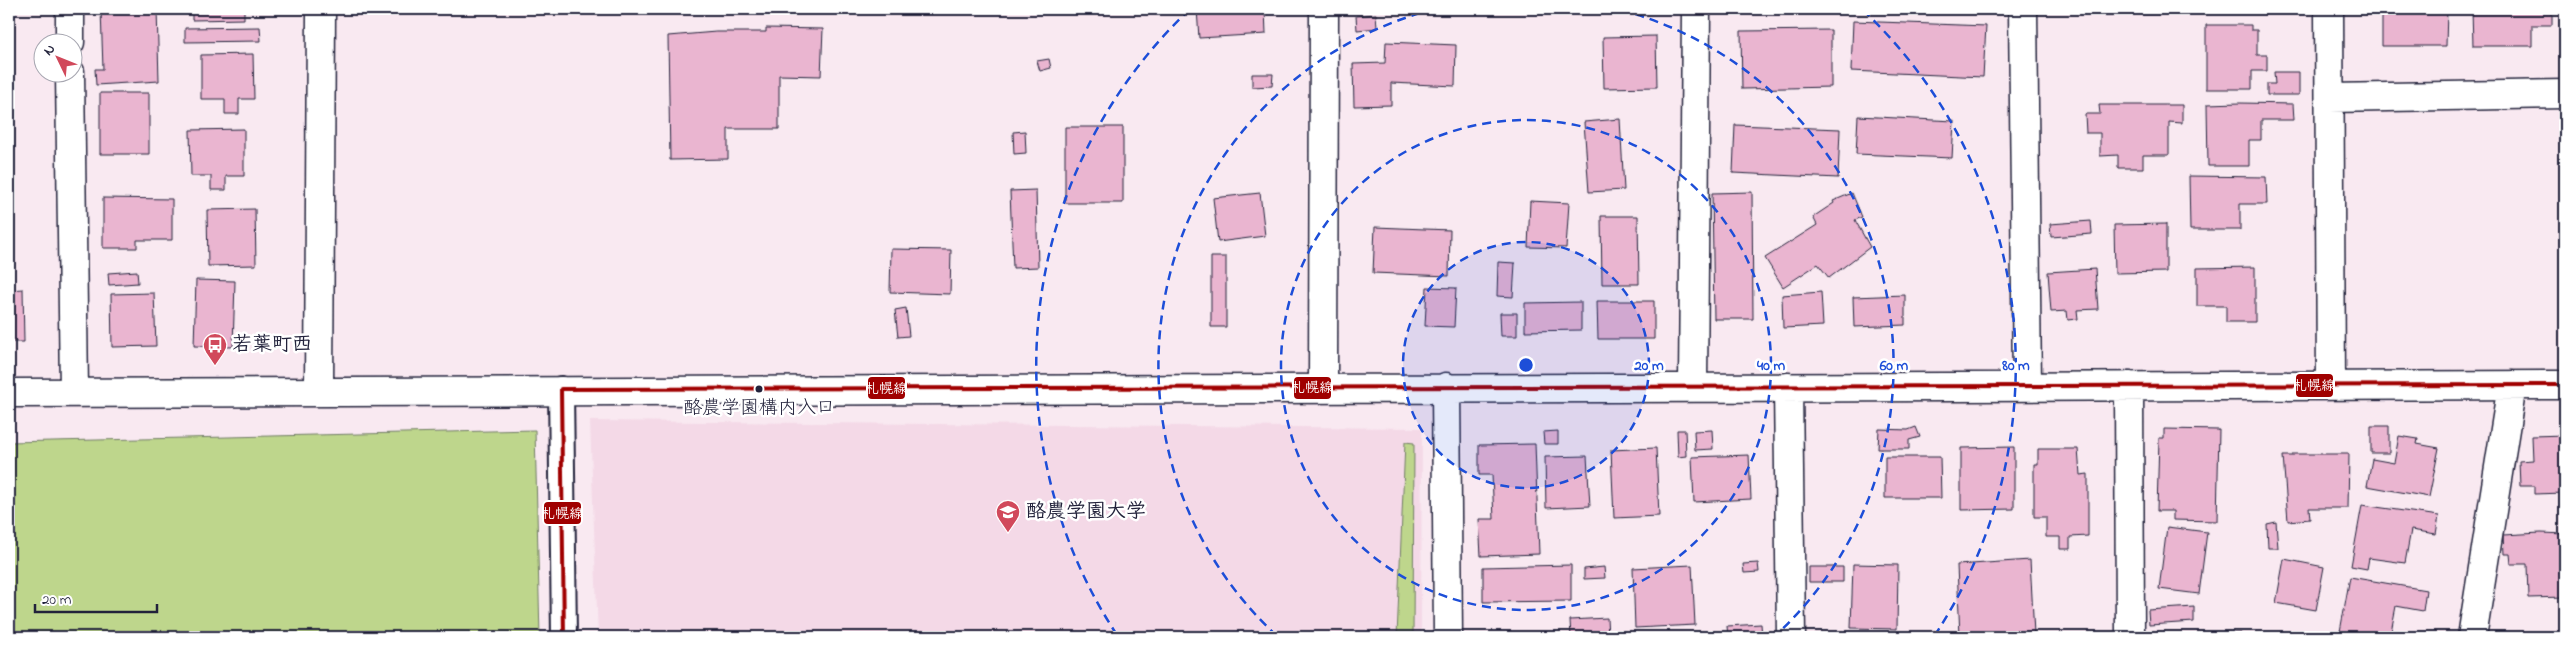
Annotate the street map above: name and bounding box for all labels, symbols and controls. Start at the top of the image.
north arrow [32,32,82,82]
text: N [39,40,60,61]
place label: 若葉町西 [232,331,312,360]
bus stop icon: 若葉町西 [202,332,228,366]
text: 20 m [1633,355,1664,377]
text: 40 m [1756,355,1785,377]
text: 60 m [1879,355,1909,377]
text: 80 m [2001,355,2030,377]
centre of rings [1517,356,1535,374]
line badge: 札幌線 [2295,373,2334,398]
line badge: 札幌線 [867,376,906,400]
line badge: 札幌線 [1293,376,1332,400]
text: 札幌線 [2293,376,2335,397]
text: 札幌線 [1291,378,1333,399]
text: 札幌線 [865,379,907,400]
marker: 酪農学園構内入口 [754,384,764,394]
place label: 酪農学園構内入口 [683,395,835,422]
place label: 酪農学園大学 [1026,498,1146,527]
school or university icon: 酪農学園大学 [995,499,1021,533]
line badge: 札幌線 [543,501,582,525]
text: 札幌線 [541,504,583,525]
scale bar [35,581,158,613]
text: 20 m [42,589,72,611]

